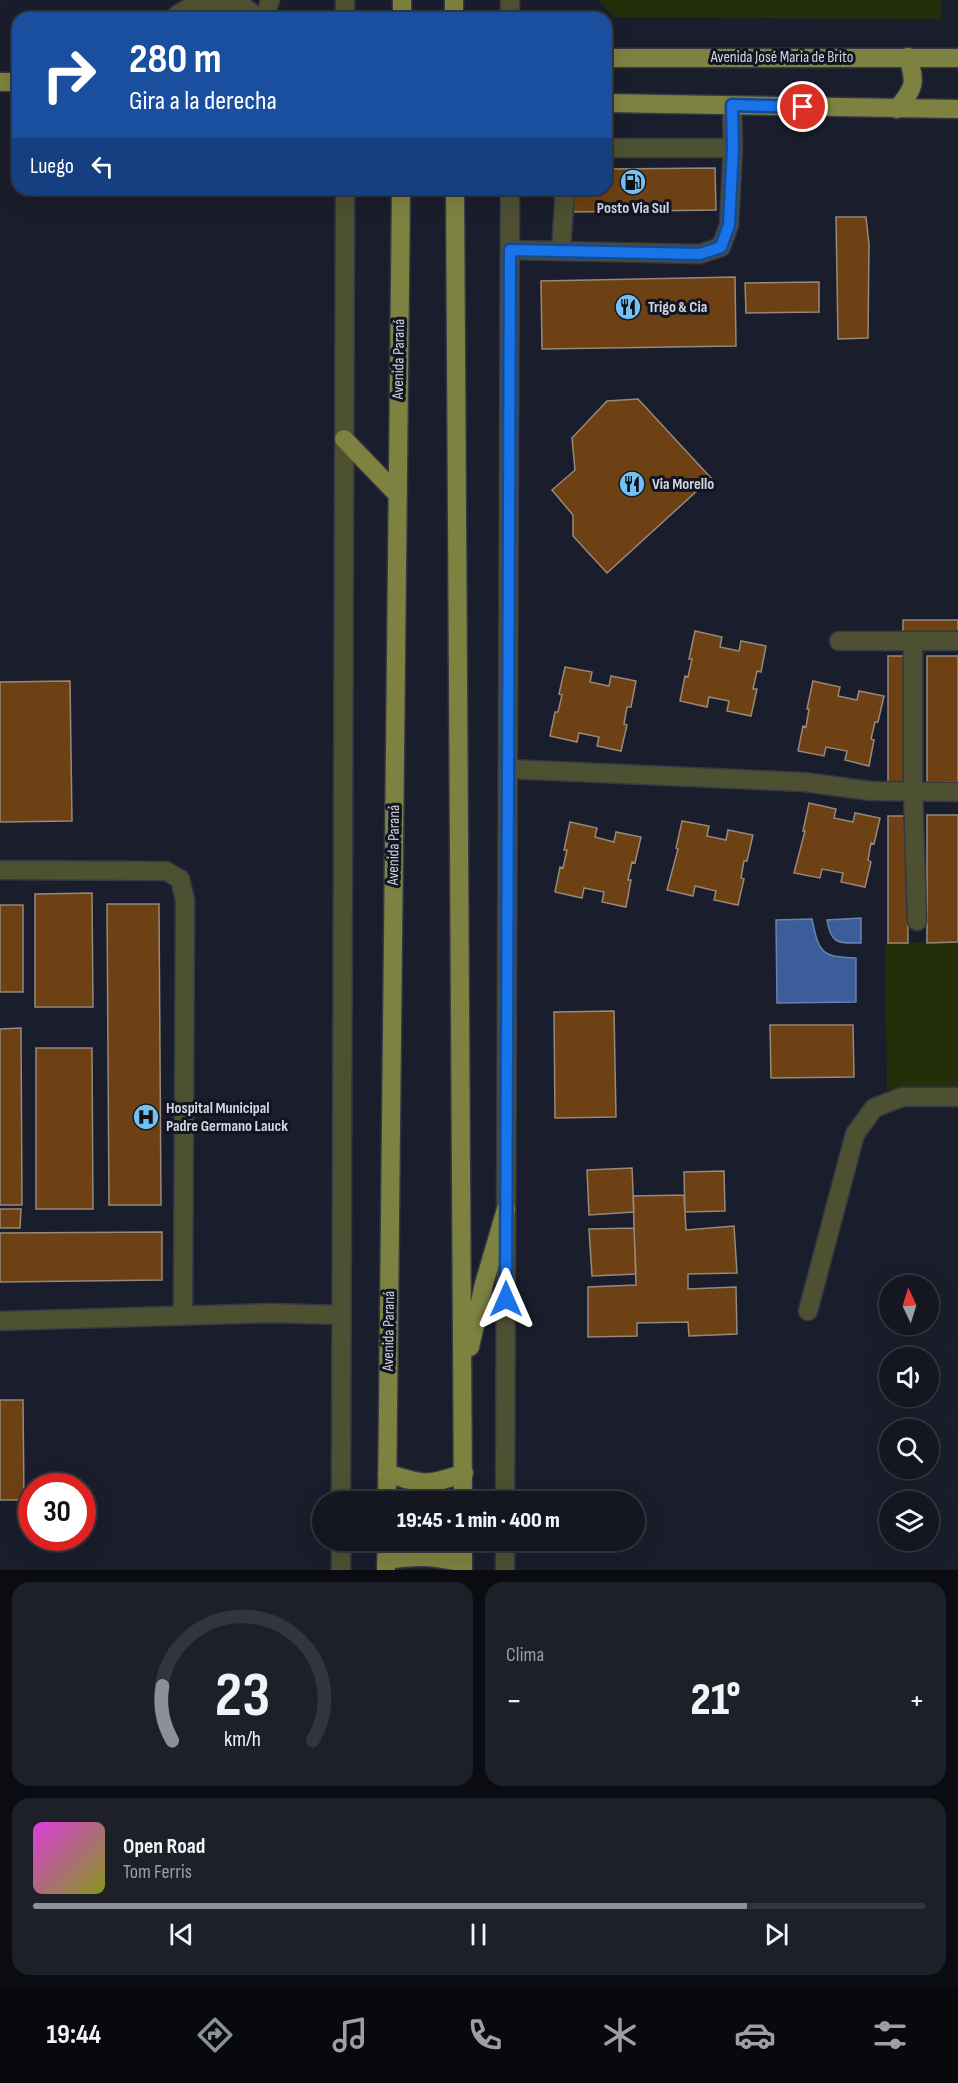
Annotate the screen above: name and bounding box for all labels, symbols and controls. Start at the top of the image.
text: 280 m [129,34,222,85]
icon: right [30,36,108,114]
street label: Avenida José Maria de Brito [710,48,853,67]
pin [777,81,828,132]
text: Gira a la derecha [129,85,277,117]
icon: arrive [786,90,819,123]
icon: left [86,150,119,183]
text: Luego [30,153,74,180]
fuel station icon: Posto Via Sul [618,167,648,197]
place label: Posto Via Sul [597,199,669,218]
restaurant icon: Trigo & Cia [613,292,643,322]
place label: Trigo & Cia [648,298,707,317]
street label: Avenida Paraná [389,319,409,400]
restaurant icon: Via Morello [617,469,647,499]
place label: Via Morello [652,475,714,494]
street label: Avenida Paraná [384,805,404,886]
place label: Hospital Municipal Padre Germano Lauck [166,1099,288,1136]
hospital icon: Hospital Municipal Padre Germano Lauck [131,1102,161,1132]
position arrow [474,1267,538,1331]
north arrow [879,1275,939,1335]
map controls [879,1275,939,1551]
street label: Avenida Paraná [379,1291,399,1372]
button: sound [879,1347,939,1407]
button: search [879,1419,939,1479]
speed limit sign: 30 [18,1473,96,1551]
button: layers [879,1491,939,1551]
text: 19:45 · 1 min · 400 m [397,1507,560,1534]
text: Clima [506,1643,544,1667]
text: 23 [215,1659,270,1734]
text: 21° [690,1673,741,1728]
text: − [506,1681,522,1721]
text: + [909,1681,925,1721]
text: km/h [224,1727,261,1752]
text: Open Road [123,1833,205,1860]
text: Tom Ferris [123,1860,192,1884]
icon: previous [165,1918,198,1951]
icon: pause [462,1918,495,1951]
icon: next [760,1918,793,1951]
icon: directions [194,2014,236,2056]
icon: music [329,2014,371,2056]
icon: phone [464,2014,506,2056]
icon: climate [599,2014,641,2056]
icon: car [734,2014,776,2056]
icon: filters [869,2014,911,2056]
text: 19:44 [47,2019,101,2051]

